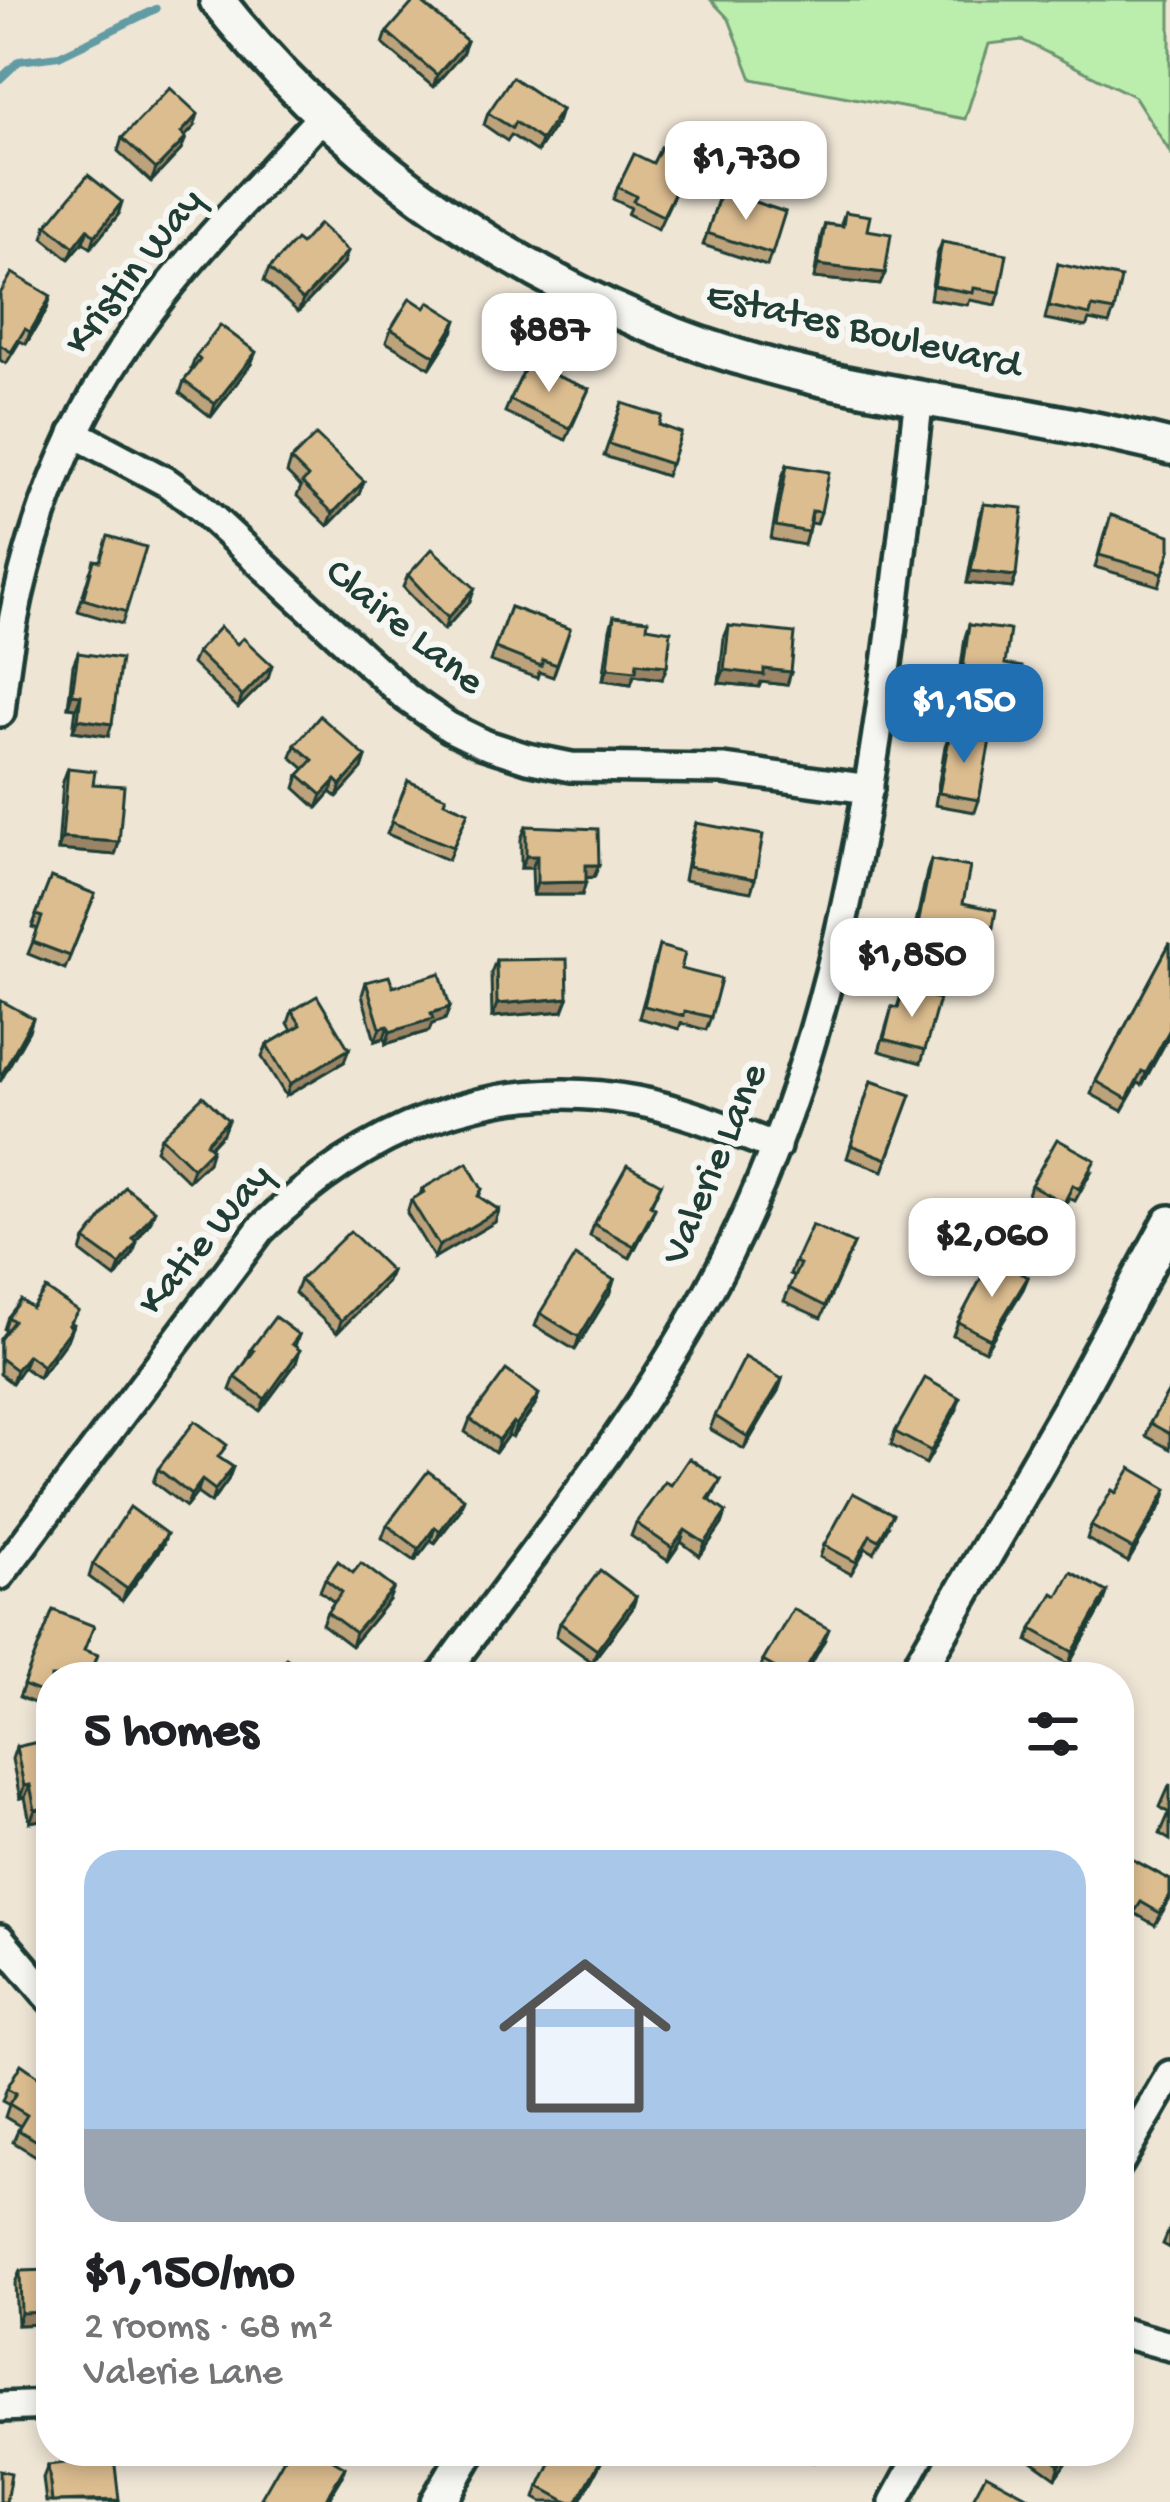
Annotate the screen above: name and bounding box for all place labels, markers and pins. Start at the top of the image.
pin: $1,730 [648,121,844,223]
pin: $887 [478,293,620,395]
pin: $1,150 [866,664,1062,766]
pin: $1,850 [814,918,1010,1020]
pin: $2,060 [894,1198,1090,1300]

